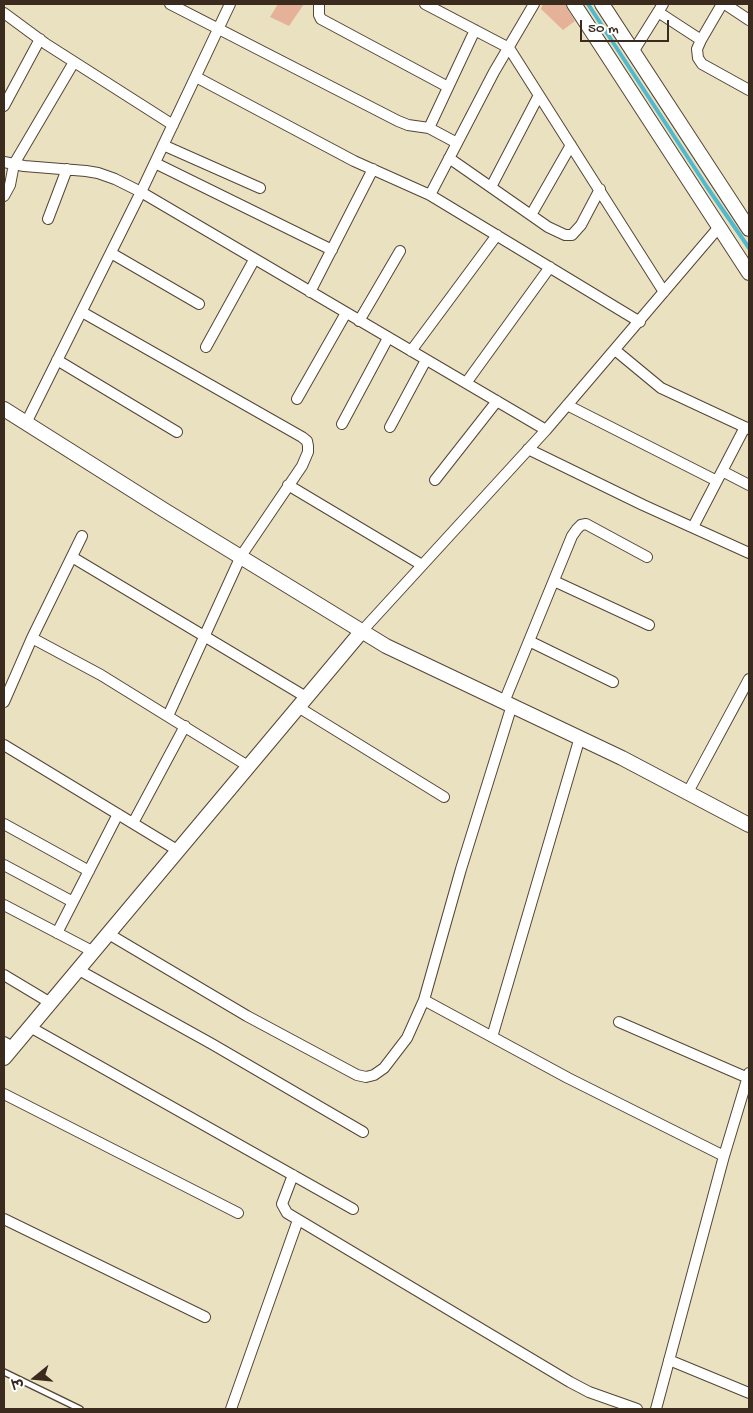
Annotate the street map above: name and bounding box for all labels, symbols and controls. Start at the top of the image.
scale bar [583,10,672,42]
text: 50 m [588,20,619,38]
north arrow [10,1353,60,1403]
text: उ [11,1376,30,1389]

